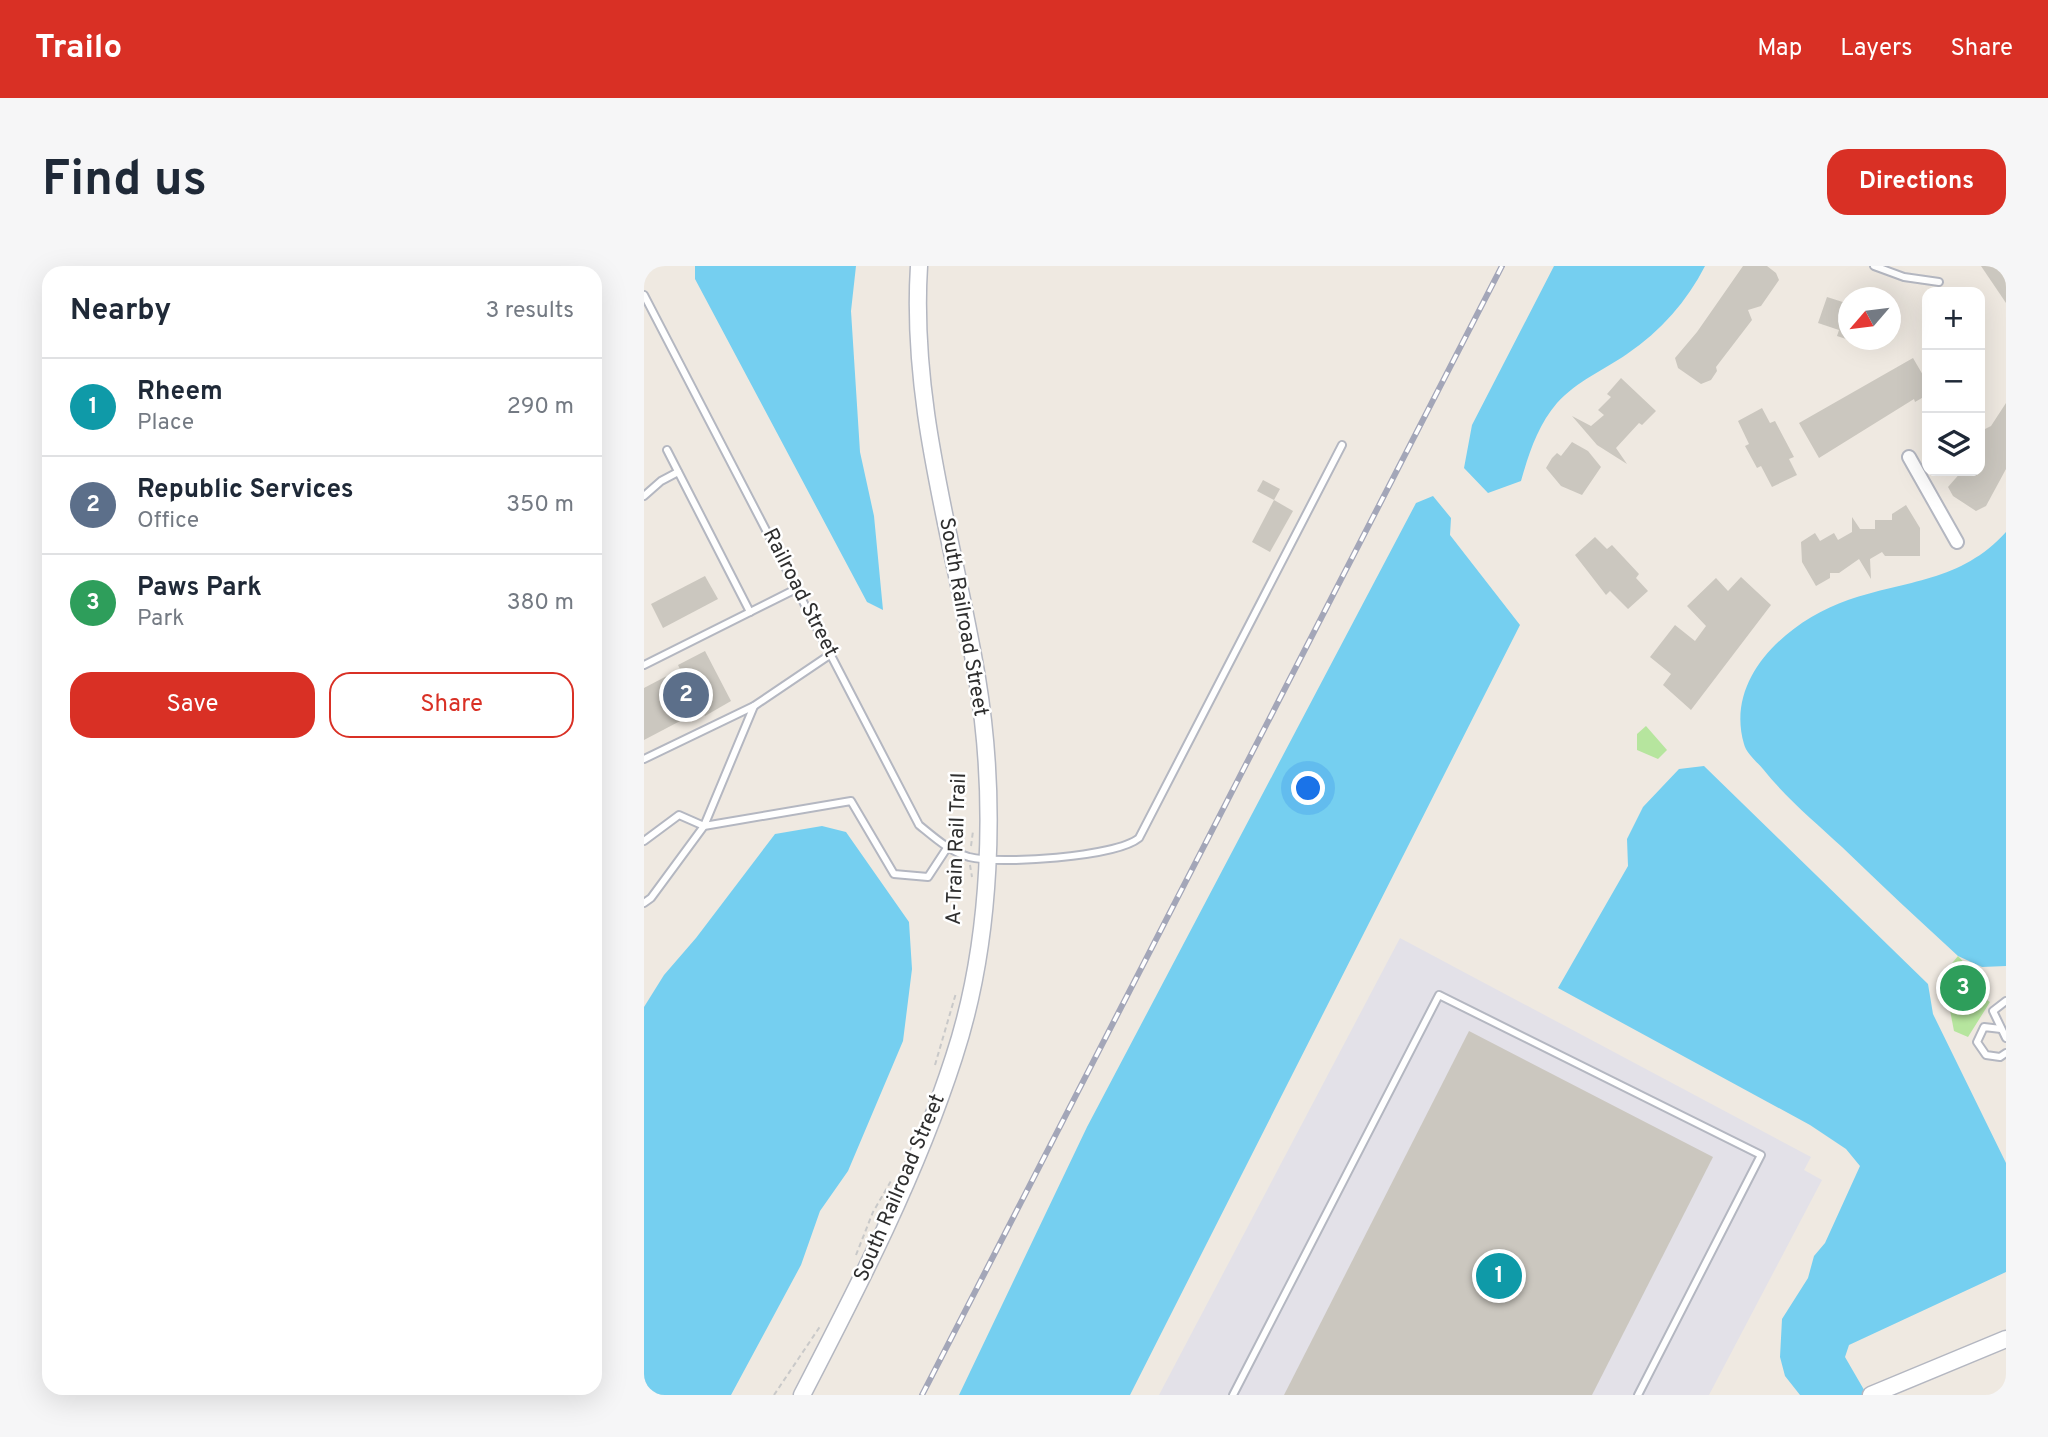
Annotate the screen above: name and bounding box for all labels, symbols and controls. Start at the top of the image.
text: Trailo [35,28,122,70]
text: Map [1757,34,1802,64]
text: Layers [1840,34,1912,64]
text: Share [1950,34,2013,64]
button: Directions [1827,149,2006,215]
text: Find us [42,151,207,213]
north arrow [1838,287,1901,350]
map controls [1922,287,1985,476]
button: + [1922,287,1985,350]
text: Nearby [70,293,171,330]
text: 3 results [485,297,574,326]
button: − [1922,350,1985,413]
text: Rheem [137,376,223,409]
text: 1 [88,393,98,422]
text: 290 m [507,393,574,422]
text: Place [137,409,194,438]
button: layers [1922,413,1985,476]
text: Republic Services [137,474,354,507]
text: 2 [86,491,100,520]
text: 350 m [506,491,574,520]
text: Office [137,507,199,536]
street label: South Railroad Street [932,516,994,718]
street label: Railroad Street [756,524,844,662]
text: Paws Park [137,572,262,605]
text: 3 [86,589,100,618]
text: 380 m [507,589,574,618]
text: Park [137,605,184,634]
pin: 2 [663,669,709,721]
button: Save [70,672,315,738]
button: Share [329,672,574,738]
your location [1291,771,1325,805]
street label: A-Train Rail Trail [941,772,973,926]
pin: 3 [1940,962,1986,1014]
street label: South Railroad Street [848,1090,952,1286]
pin: 1 [1476,1250,1522,1302]

